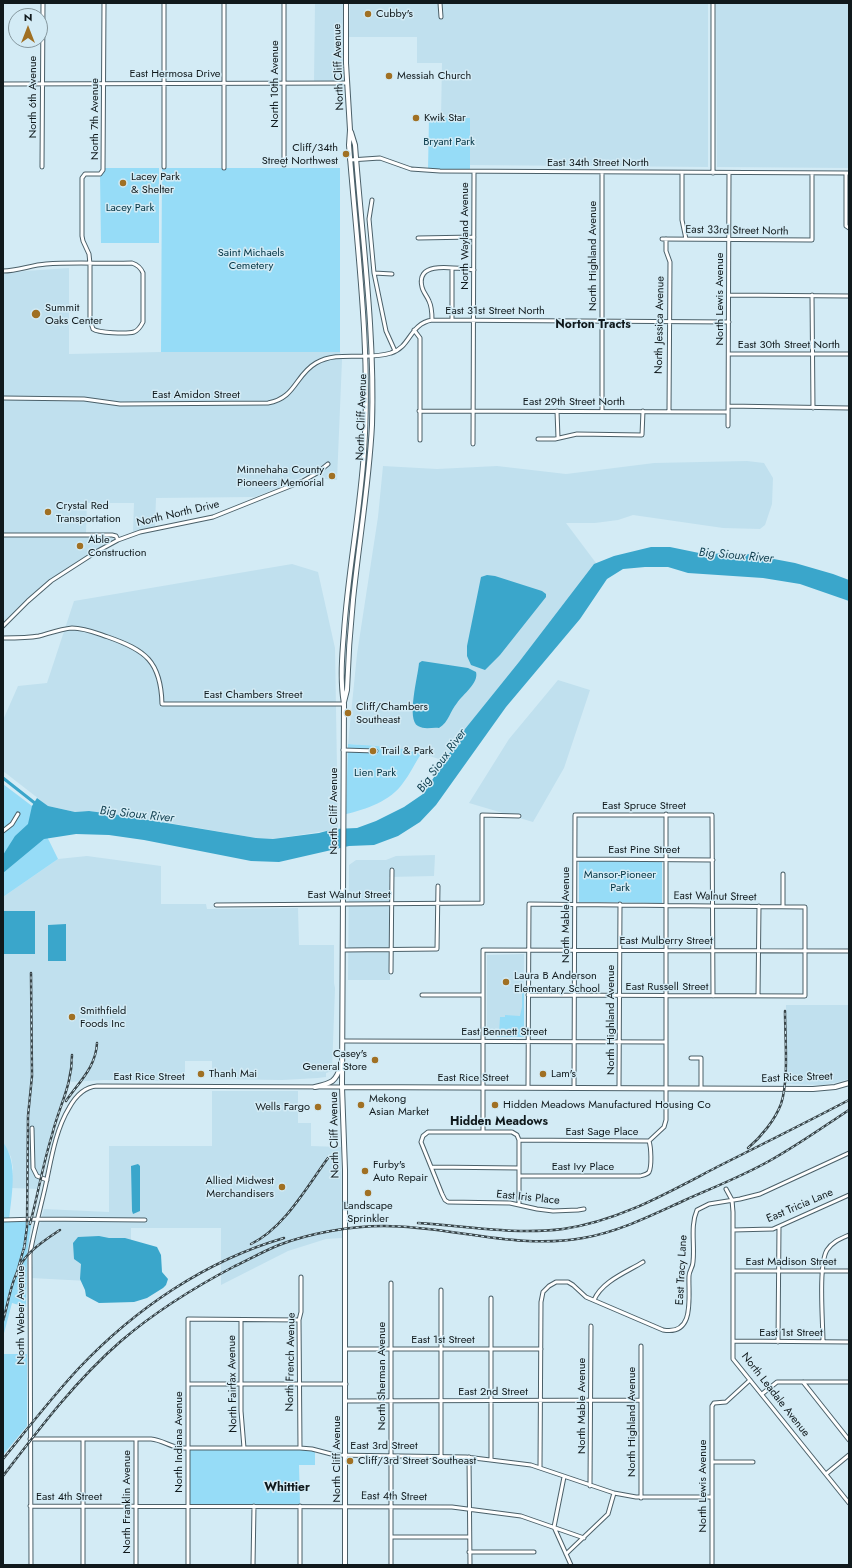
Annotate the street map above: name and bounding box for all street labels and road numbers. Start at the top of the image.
street label: North Cliff Avenue [331,23,347,111]
street label: North 10th Avenue [268,40,282,128]
street label: North 6th Avenue [26,56,40,138]
street label: East Hermosa Drive [129,67,221,81]
street label: North 7th Avenue [88,78,102,160]
street label: East 34th Street North [547,156,649,170]
street label: North Wayland Avenue [458,182,472,290]
street label: North Highland Avenue [586,201,600,311]
street label: East 33rd Street North [685,223,789,239]
street label: North Lewis Avenue [713,253,727,345]
street label: North Jessica Avenue [653,276,667,374]
street label: East 31st Street North [445,304,545,318]
street label: East 30th Street North [738,338,840,352]
street label: North Cliff Avenue [354,373,370,461]
street label: East Amidon Street [152,388,240,402]
street label: East 29th Street North [523,395,625,409]
street label: North North Drive [135,498,221,530]
street label: East Chambers Street [204,688,302,702]
street label: North Cliff Avenue [327,768,341,854]
street label: East Spruce Street [602,799,686,813]
street label: East Pine Street [608,843,680,857]
street label: North Mable Avenue [559,867,573,963]
street label: East Walnut Street [307,888,391,902]
street label: East Walnut Street [673,890,757,904]
street label: East Mulberry Street [619,934,713,948]
street label: North Highland Avenue [604,965,618,1075]
street label: East Russell Street [626,980,708,994]
street label: East Bennett Street [461,1025,547,1039]
street label: East Rice Street [113,1070,185,1084]
street label: East Rice Street [761,1070,833,1086]
street label: East Rice Street [437,1071,509,1085]
street label: North Cliff Avenue [328,1091,342,1179]
street label: East Sage Place [565,1125,639,1139]
street label: East Ivy Place [552,1160,614,1174]
street label: East Tricia Lane [765,1186,835,1226]
street label: East Iris Place [496,1188,560,1208]
street label: East Tracy Lane [674,1235,690,1305]
street label: East Madison Street [746,1255,836,1269]
street label: North Weber Avenue [14,1266,28,1364]
street label: North French Avenue [284,1312,298,1412]
street label: North Sherman Avenue [375,1322,389,1430]
street label: East 1st Street [759,1326,823,1340]
street label: East 1st Street [411,1333,475,1347]
street label: North Fairfax Avenue [226,1335,240,1433]
street label: North Leadale Avenue [738,1350,812,1440]
street label: North Mable Avenue [575,1358,589,1454]
street label: North Highland Avenue [625,1367,639,1477]
street label: East 2nd Street [458,1385,528,1399]
street label: North Indiana Avenue [172,1391,186,1493]
street label: North Cliff Avenue [330,1416,344,1502]
street label: East 3rd Street [350,1439,418,1453]
street label: North Lewis Avenue [696,1440,710,1532]
street label: North Franklin Avenue [120,1450,134,1554]
street label: East 4th Street [36,1490,102,1504]
street label: East 4th Street [361,1490,427,1504]

